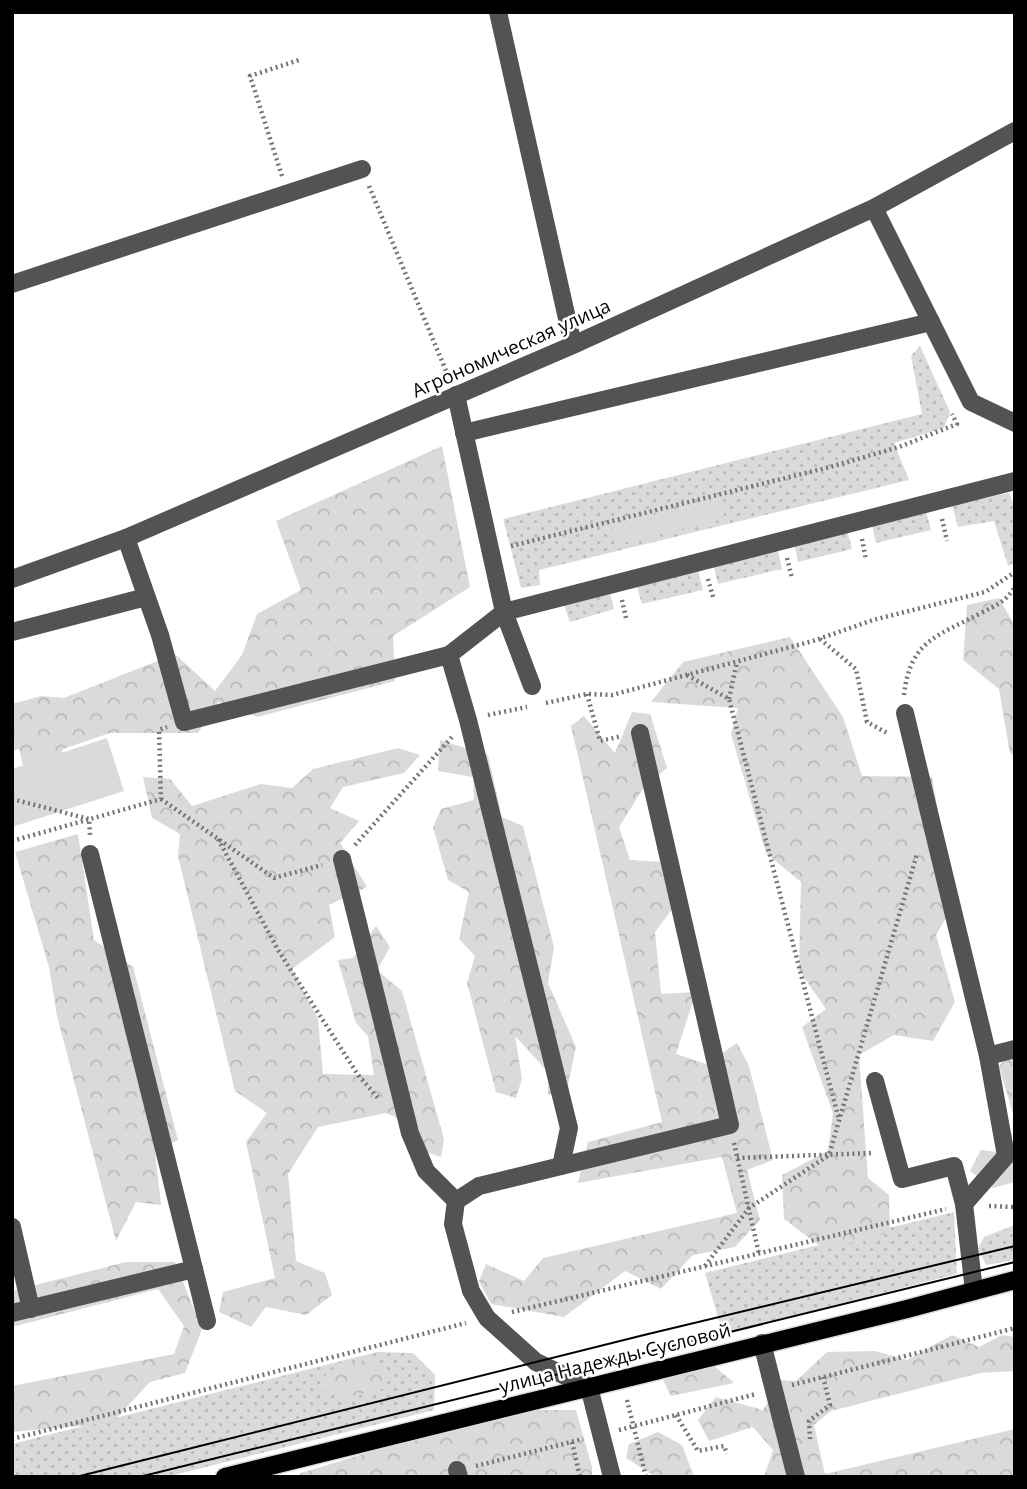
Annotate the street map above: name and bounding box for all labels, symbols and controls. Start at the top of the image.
street label: Агрономическая улица [408,292,614,404]
street label: улица Надежды Сусловой [497,1317,733,1399]

